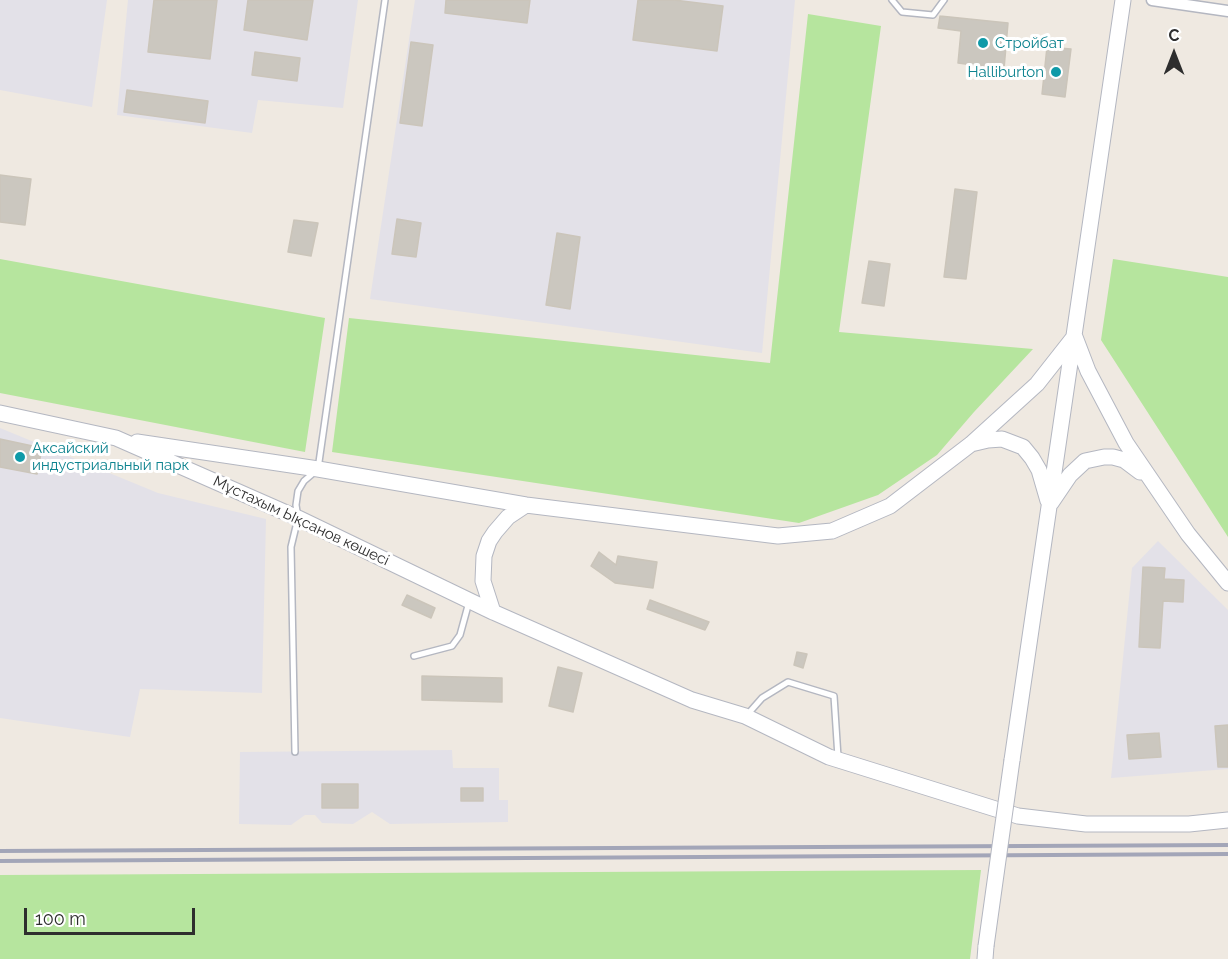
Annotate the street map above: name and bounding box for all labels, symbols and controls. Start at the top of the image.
north arrow [1144,24,1204,84]
text: С [1169,26,1179,45]
place label: Стройбат [995,34,1064,52]
marker: Стройбат [976,36,990,50]
place label: Halliburton [967,63,1044,81]
marker: Halliburton [1049,65,1063,79]
place label: Аксайский индустриальный парк [32,439,189,474]
marker: Аксайский индустриальный парк [13,450,27,464]
street label: Мұстахым Ықсанов көшесі [210,472,392,570]
scale bar [27,896,198,934]
text: 100 m [35,908,86,929]

